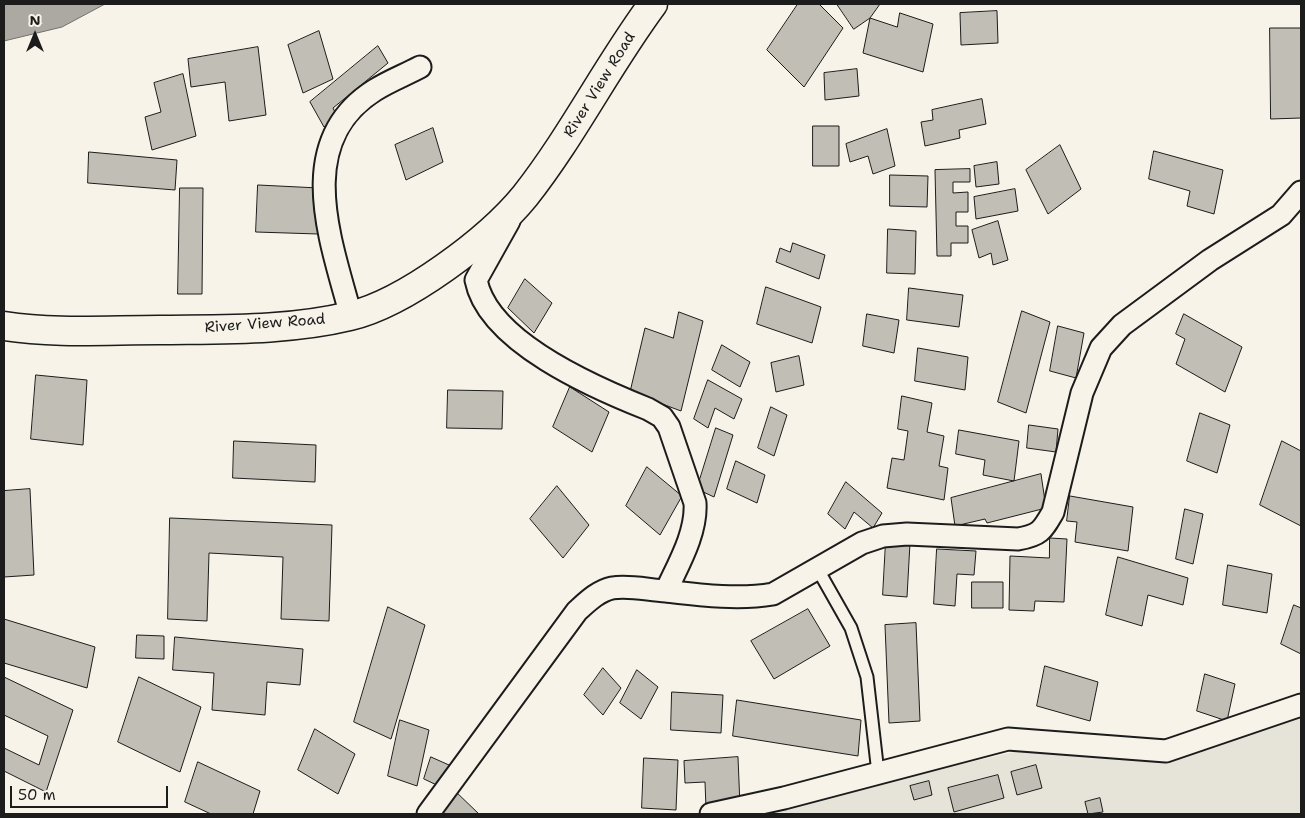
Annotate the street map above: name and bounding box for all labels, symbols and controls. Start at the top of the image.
north arrow [10,10,60,60]
text: N [29,11,41,29]
street label: River View Road [560,29,640,141]
street label: River View Road [204,311,326,337]
scale bar [12,776,170,808]
text: 50 m [18,785,56,805]

